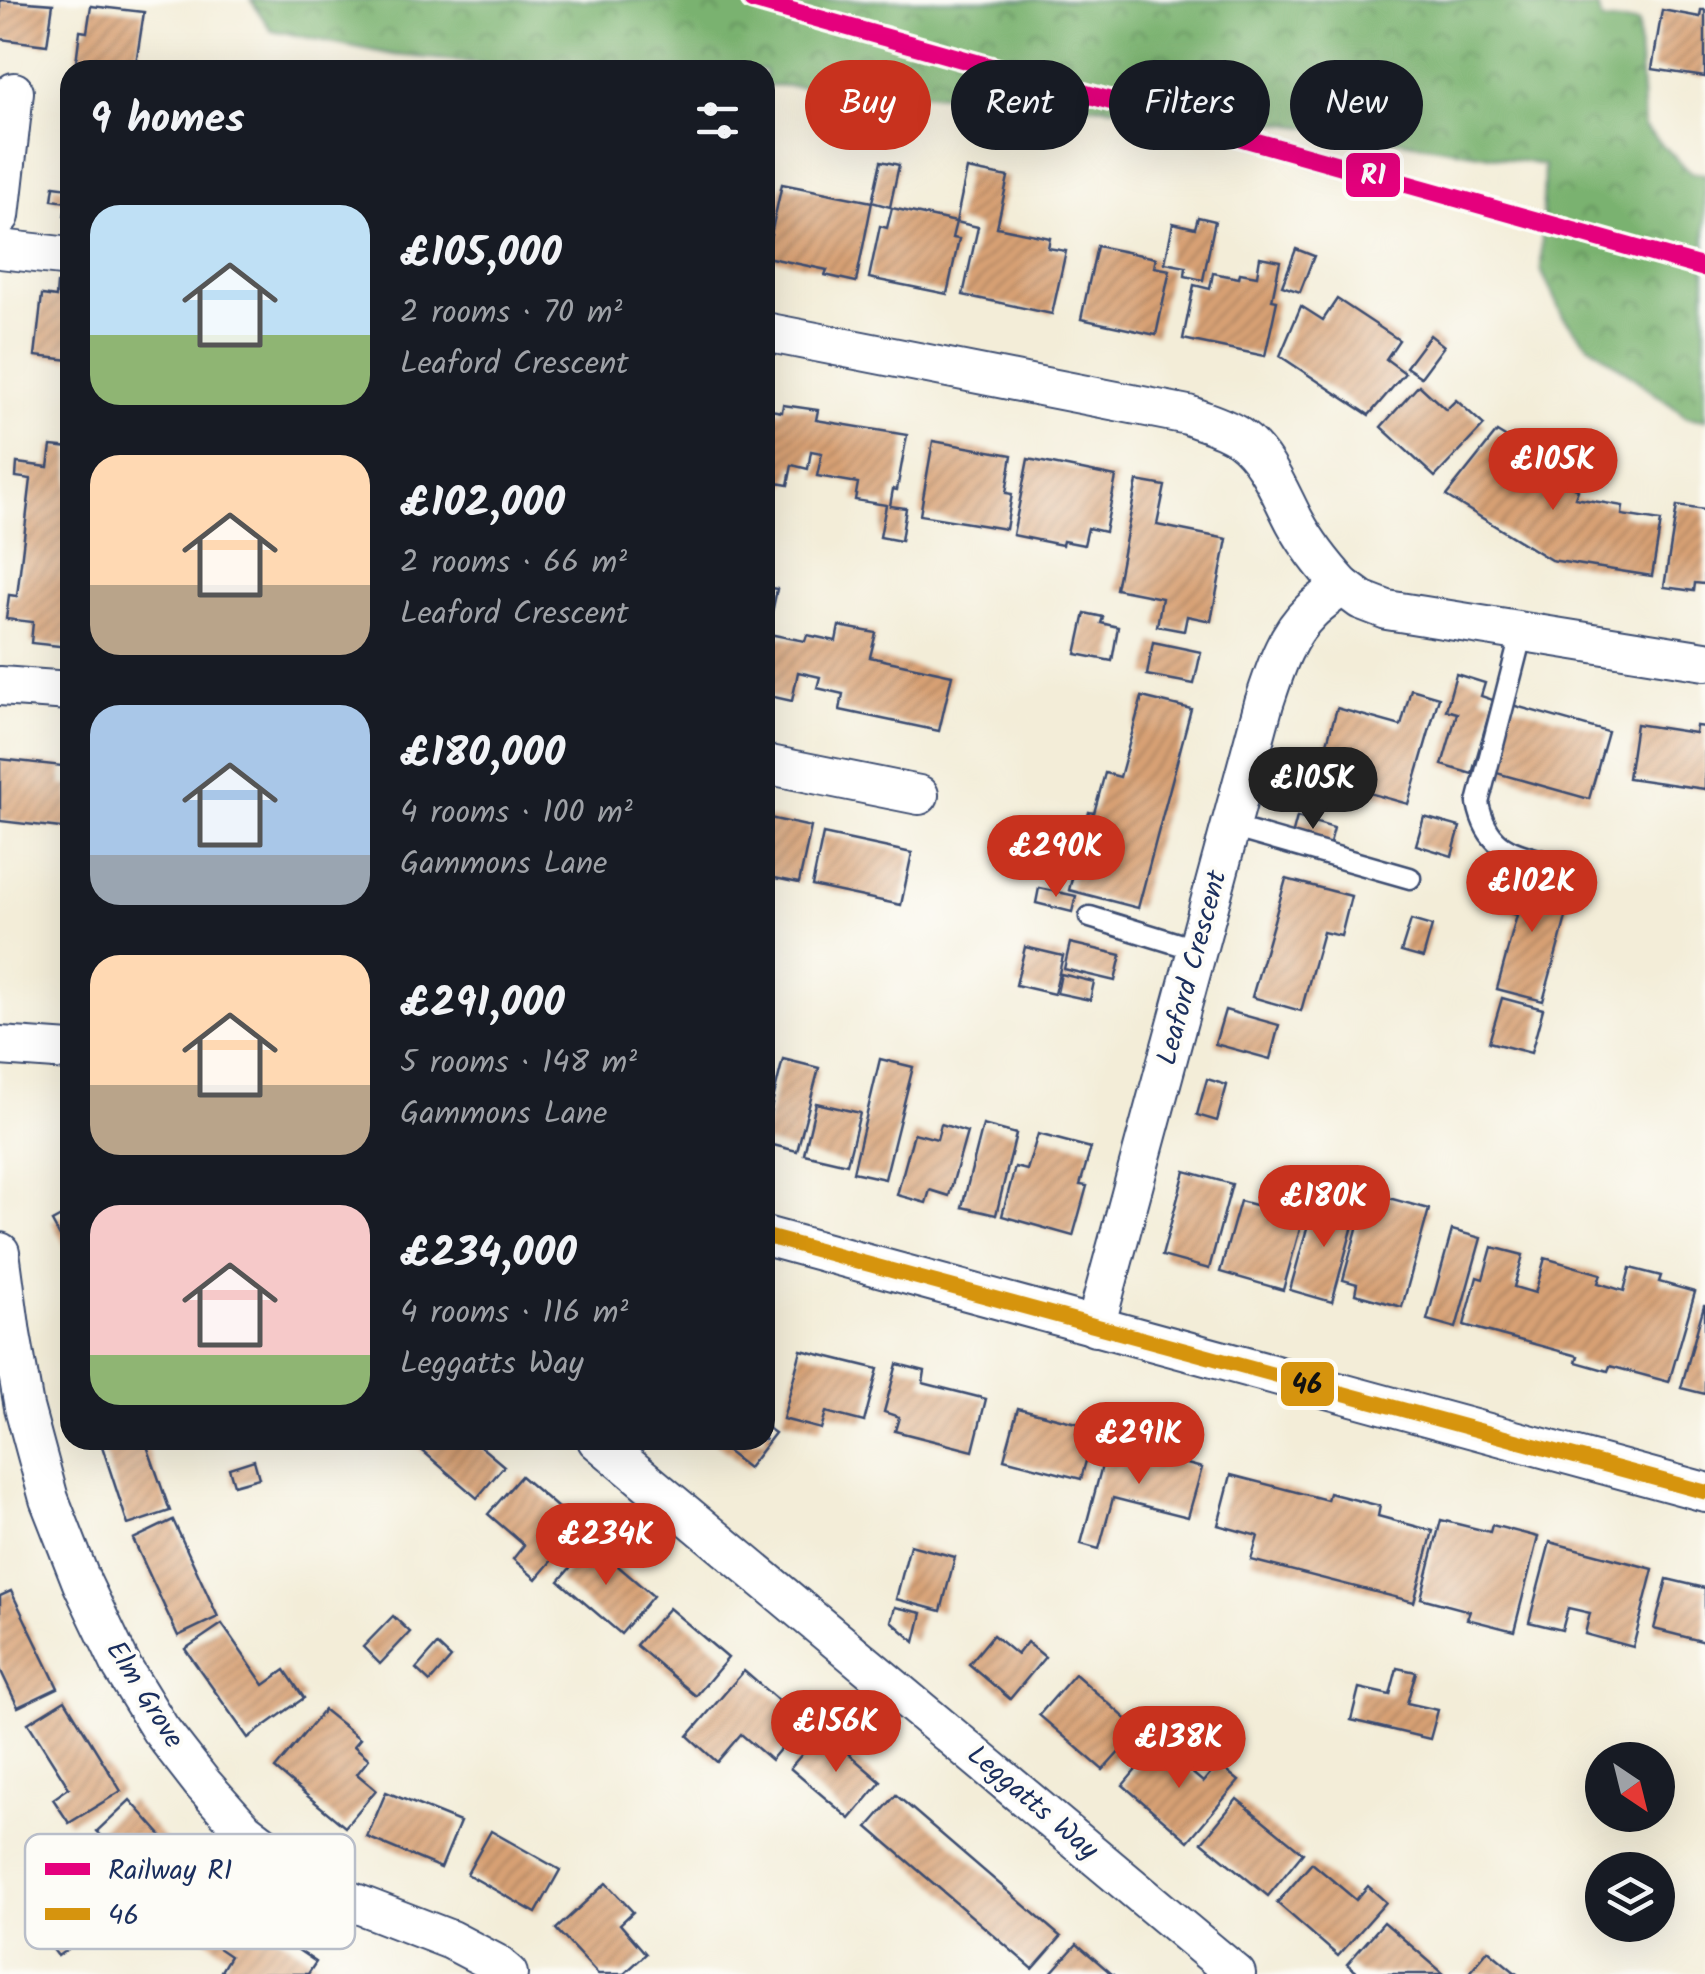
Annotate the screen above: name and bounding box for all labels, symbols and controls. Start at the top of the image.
chip: Buy [805,60,931,150]
chip: Rent [951,60,1089,150]
chip: Filters [1109,60,1270,150]
chip: New [1290,60,1423,150]
text: 9 homes [90,87,245,154]
icon: filters [690,93,745,148]
line badge: R1 [1344,151,1402,199]
text: R1 [1360,154,1386,199]
text: £105,000 [400,221,562,288]
icon: home [170,245,290,365]
text: 2 rooms · 70 m² [400,288,622,339]
text: Leaford Crescent [400,339,629,390]
pin: £105K [1483,428,1623,513]
text: £105K [1511,435,1595,486]
text: £102,000 [400,471,565,538]
icon: home [170,495,290,615]
text: 2 rooms · 66 m² [400,538,627,589]
text: Leaford Crescent [400,589,629,640]
text: £180,000 [400,721,565,788]
icon: home [170,745,290,865]
pin: £105K [1243,747,1383,832]
text: £105K [1271,754,1355,805]
text: 4 rooms · 100 m² [400,788,633,839]
pin: £290K [986,815,1126,900]
text: £290K [1009,822,1103,873]
text: Gammons Lane [400,839,607,890]
pin: £102K [1462,850,1602,935]
text: £102K [1488,857,1576,908]
street label: Leaford Crescent [1145,864,1241,1070]
text: £291,000 [400,971,565,1038]
icon: home [170,995,290,1115]
text: 5 rooms · 148 m² [400,1038,637,1089]
text: Gammons Lane [400,1089,607,1140]
pin: £180K [1254,1165,1394,1250]
text: £180K [1280,1172,1368,1223]
text: £234,000 [400,1221,577,1288]
icon: home [170,1245,290,1365]
text: 4 rooms · 116 m² [400,1288,628,1339]
text: Leggatts Way [400,1339,584,1390]
line badge: 46 [1279,1360,1336,1408]
text: 46 [1292,1363,1322,1408]
pin: £291K [1069,1402,1209,1487]
text: £291K [1095,1409,1183,1460]
pin: £234K [536,1503,676,1588]
text: £234K [558,1510,654,1561]
street label: Elm Grove [93,1632,195,1758]
pin: £156K [766,1690,906,1775]
text: £156K [793,1697,879,1748]
pin: £138K [1109,1706,1249,1791]
text: £138K [1135,1713,1223,1764]
street label: Leggatts Way [956,1734,1109,1872]
north arrow [1585,1742,1675,1832]
map controls [1585,1742,1675,1942]
legend [25,1834,355,1949]
text: Railway R1 [108,1849,233,1894]
button: layers [1585,1852,1675,1942]
text: 46 [108,1894,139,1939]

